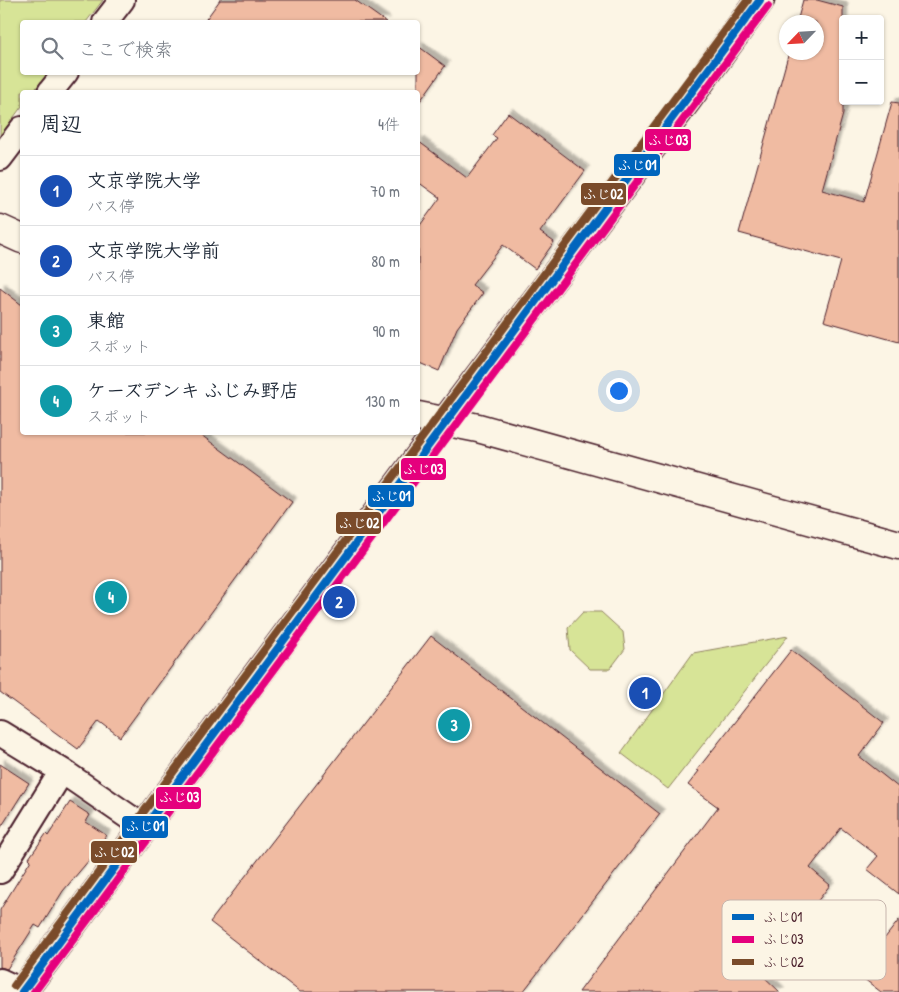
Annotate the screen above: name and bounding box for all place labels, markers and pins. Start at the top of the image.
pin: 4 [95,578,127,616]
pin: 2 [323,583,355,621]
pin: 1 [629,674,661,712]
pin: 3 [438,706,470,744]

